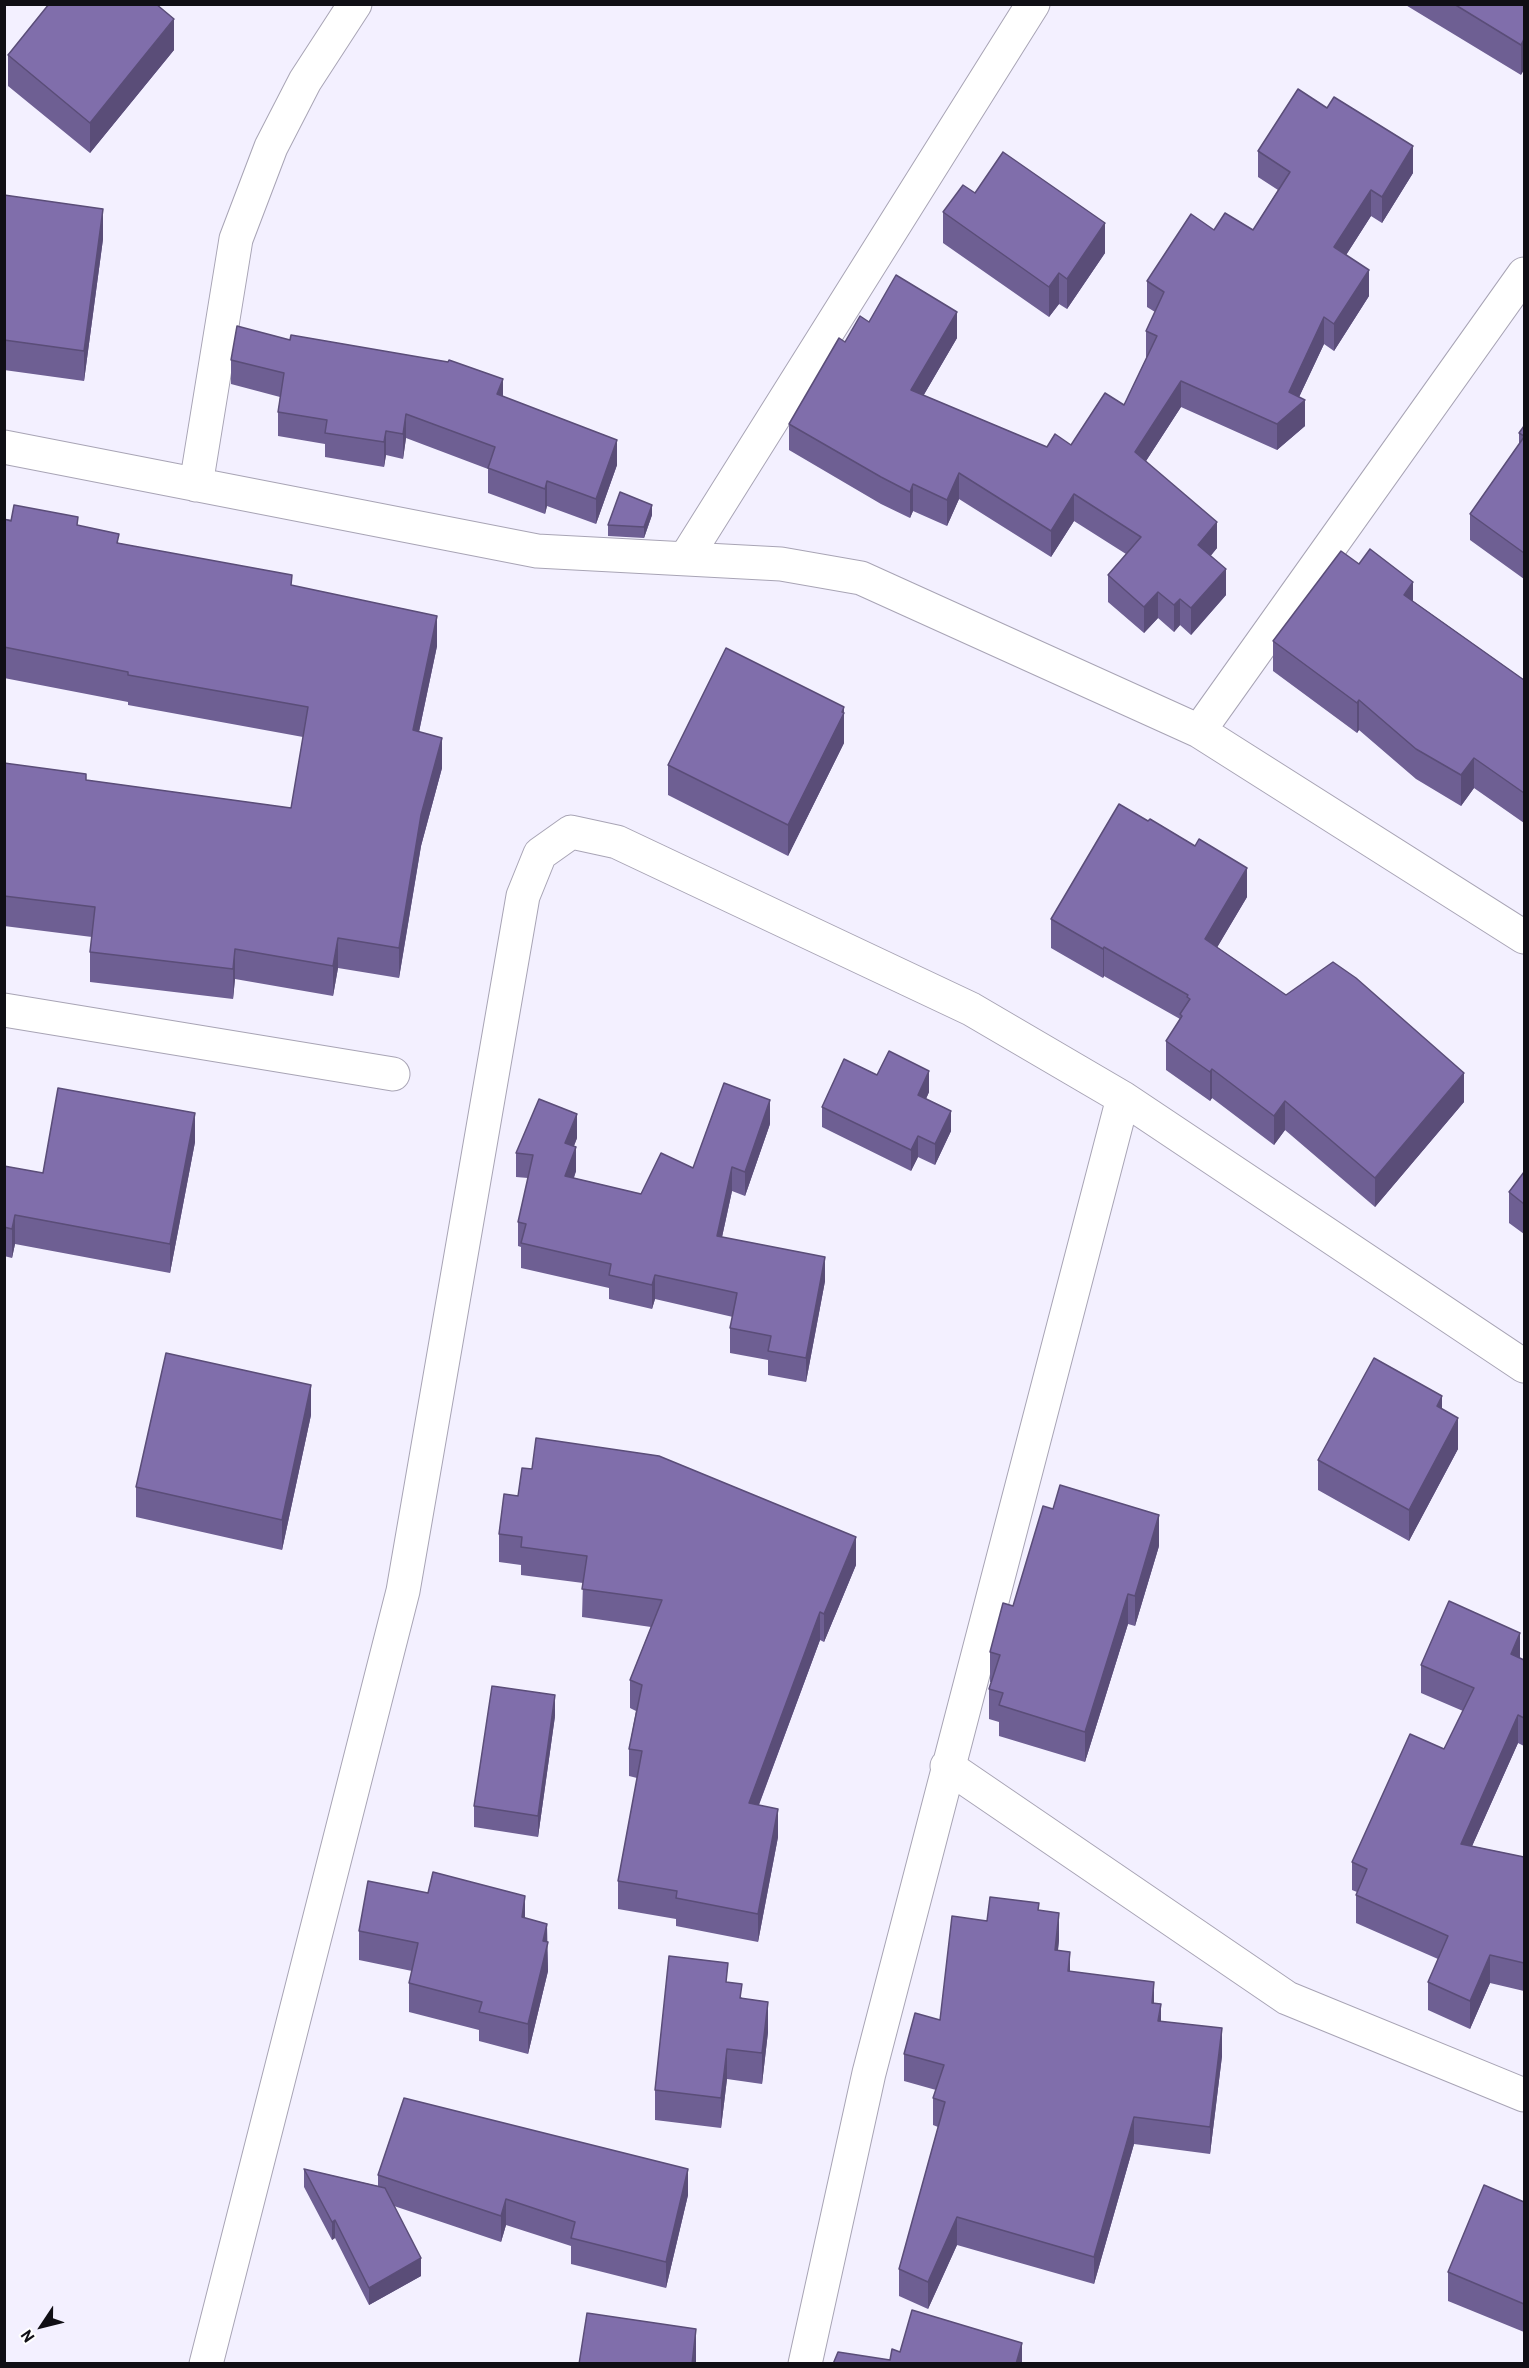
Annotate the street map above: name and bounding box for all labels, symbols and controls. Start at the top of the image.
north arrow [12,2296,72,2356]
text: N [16,2327,38,2346]

